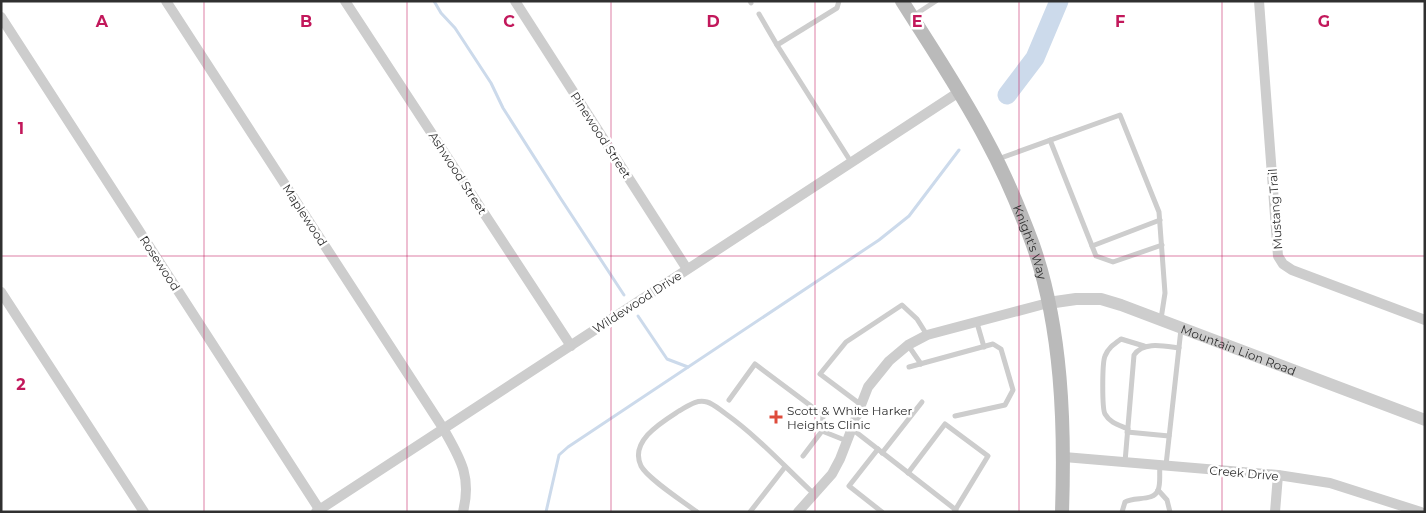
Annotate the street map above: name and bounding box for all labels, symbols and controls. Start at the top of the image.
text: A [95,12,109,31]
text: B [300,12,312,31]
text: C [503,12,515,31]
text: D [706,12,720,31]
text: E [912,12,922,31]
text: F [1115,12,1125,31]
text: G [1318,12,1330,31]
street label: Pinewood Street [567,89,635,181]
text: 1 [18,119,24,138]
street label: Ashwood Street [426,129,490,217]
street label: Mustang Trail [1265,168,1285,250]
street label: Maplewood [279,181,331,249]
street label: Knight's Way [1010,202,1051,281]
street label: Rosewood [137,233,183,293]
street label: Wildewood Drive [590,268,684,336]
street label: Mountain Lion Road [1179,321,1298,378]
text: 2 [16,375,26,394]
place label: Scott & White Harker Heights Clinic [787,403,913,432]
marker: Scott & White Harker Heights Clinic [769,410,783,424]
street label: Creek Drive [1209,463,1279,483]

